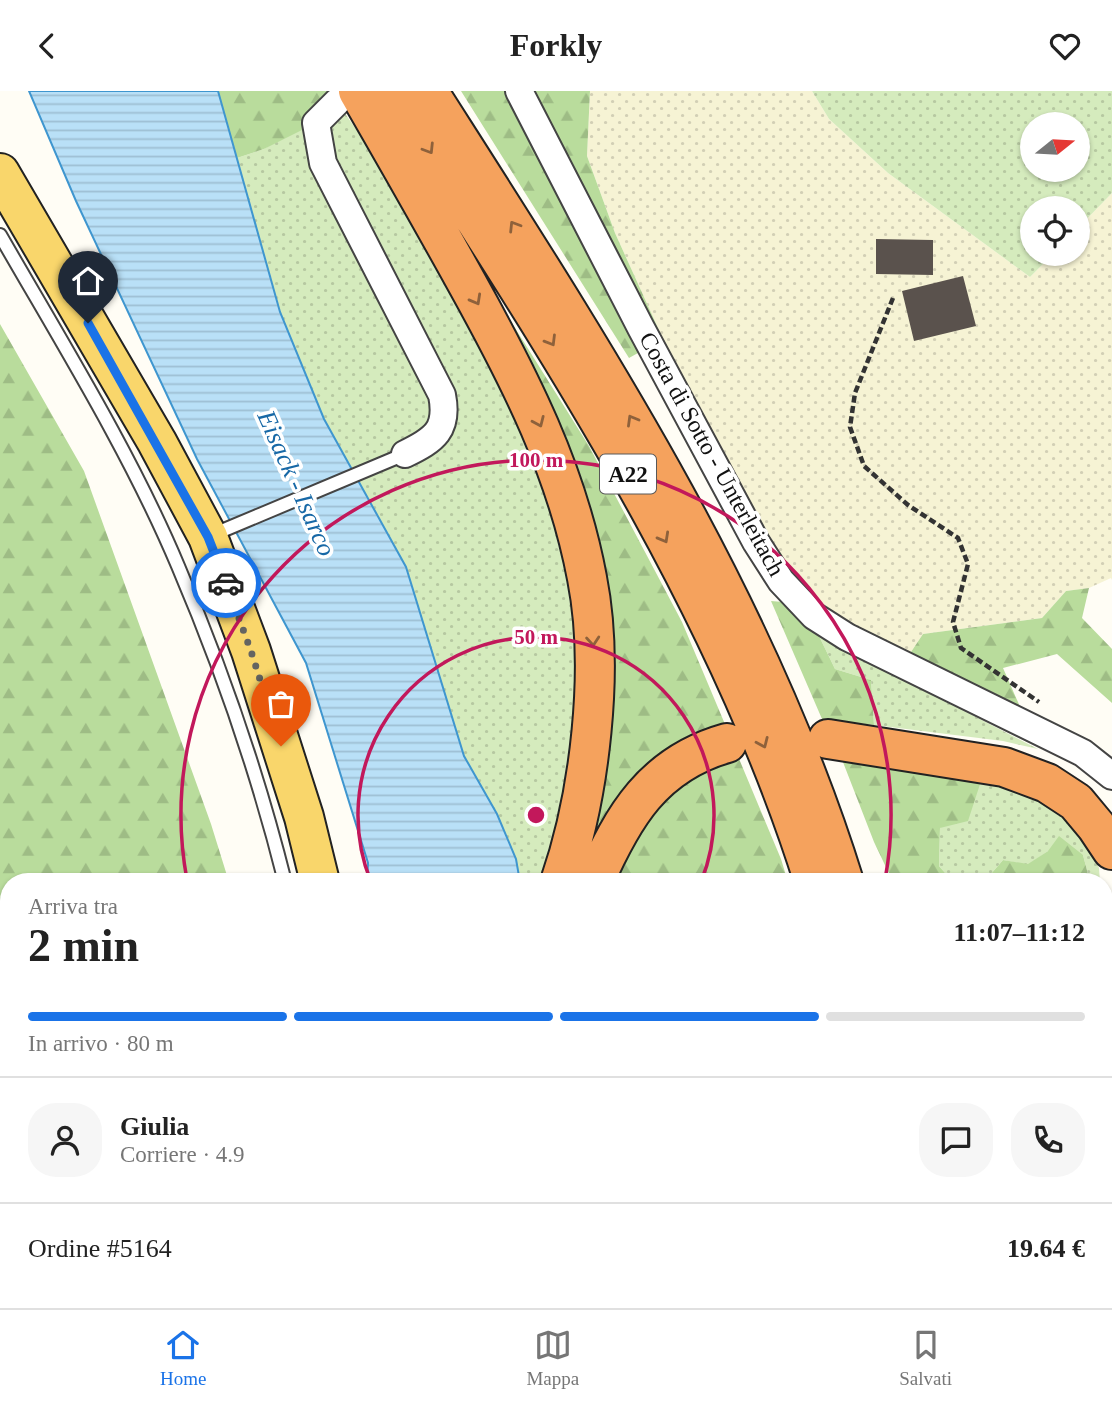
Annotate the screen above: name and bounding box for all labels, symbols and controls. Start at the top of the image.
icon: back [28,27,66,65]
text: Forkly [510,27,602,63]
icon: heart [1046,27,1084,65]
north arrow [1020,112,1090,182]
map controls [1020,112,1090,266]
one-way arrow [421,141,434,154]
button: locate [1020,196,1090,266]
one-way arrow [509,221,522,234]
pin [58,251,118,323]
icon: home [69,262,107,300]
one-way arrow [468,292,481,305]
street label: Costa di Sotto - Unterleitach [634,328,790,580]
one-way arrow [543,333,556,346]
water label: Eisack - Isarco [251,405,342,561]
one-way arrow [530,415,544,427]
one-way arrow [627,415,640,427]
text: 100 m [509,448,564,472]
road number: A22 [600,455,656,493]
one-way arrow [656,531,669,543]
courier [191,548,261,618]
icon: car [207,564,245,602]
text: 50 m [514,625,558,649]
one-way arrow [585,636,600,647]
pin [251,674,311,746]
icon: bag [262,685,300,723]
one-way arrow [755,736,769,748]
centre of rings [524,803,548,827]
text: Arriva tra [28,894,118,919]
text: 11:07–11:12 [954,918,1085,947]
text: 2 min [28,920,139,971]
text: In arrivo · 80 m [28,1031,174,1056]
button: person [28,1103,102,1177]
button: chat [919,1103,993,1177]
button: phone [1011,1103,1085,1177]
text: Giulia [120,1112,189,1141]
text: Corriere · 4.9 [120,1142,245,1167]
text: Ordine #5164 [28,1234,172,1263]
text: 19.64 € [1007,1234,1085,1263]
tab: Home [160,1326,206,1390]
tab: Mappa [526,1326,579,1390]
tab: Salvati [899,1326,952,1390]

